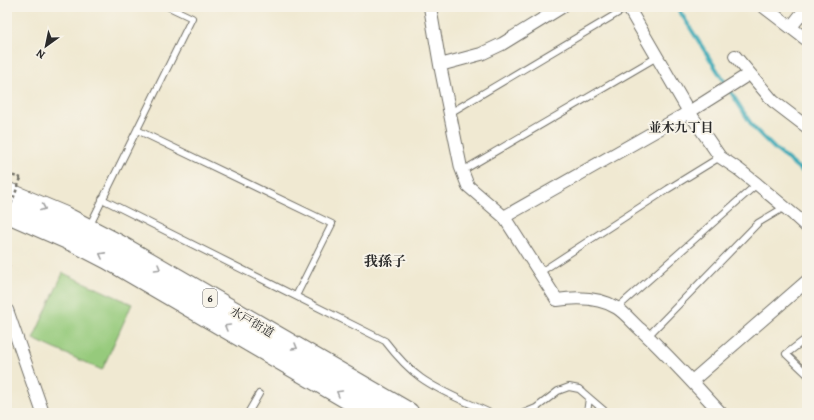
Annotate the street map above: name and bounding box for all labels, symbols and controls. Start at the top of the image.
north arrow [26,26,66,66]
text: N [33,45,48,62]
district label: 並木九丁目 [648,119,714,136]
one-way arrow [38,203,46,211]
district label: 我孫子 [364,252,406,271]
one-way arrow [99,253,107,260]
one-way arrow [154,263,161,270]
road number: 6 [203,289,217,307]
street label: 水戸街道 [227,303,277,341]
one-way arrow [224,325,231,332]
one-way arrow [291,343,298,350]
one-way arrow [336,391,343,398]

